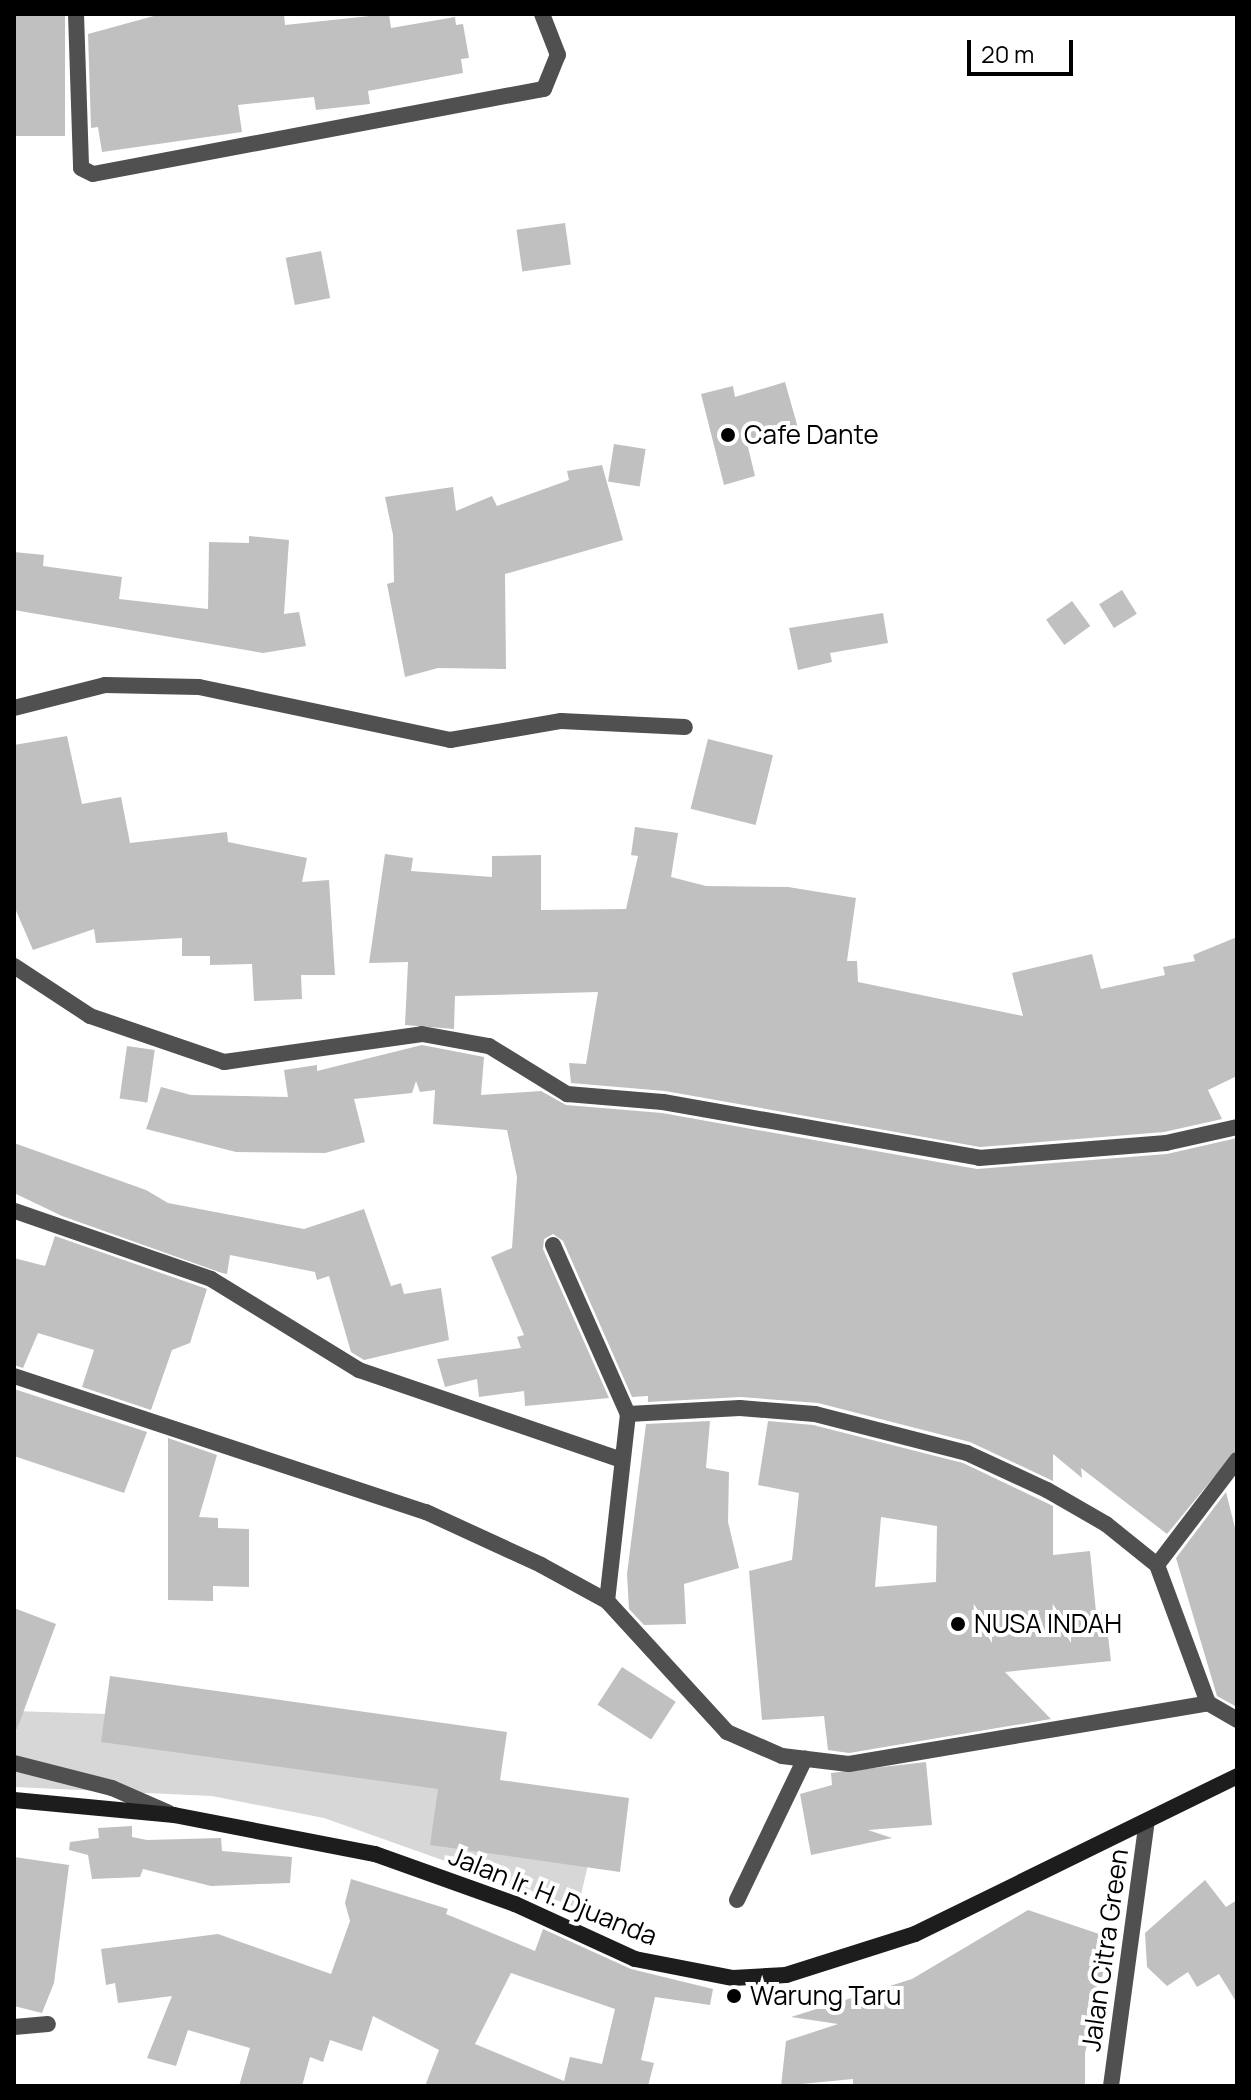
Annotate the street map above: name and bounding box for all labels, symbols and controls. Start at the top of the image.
scale bar [971,24,1077,74]
text: 20 m [981,37,1034,70]
place label: Cafe Dante [744,419,879,451]
marker: Cafe Dante [719,426,737,444]
place label: NUSA INDAH [974,1608,1122,1640]
marker: NUSA INDAH [949,1615,967,1633]
street label: Jalan Ir. H. Djuanda [444,1840,662,1952]
street label: Jalan Citra Green [1075,1847,1135,2053]
place label: Warung Taru [750,1980,901,2012]
marker: Warung Taru [725,1987,743,2005]

